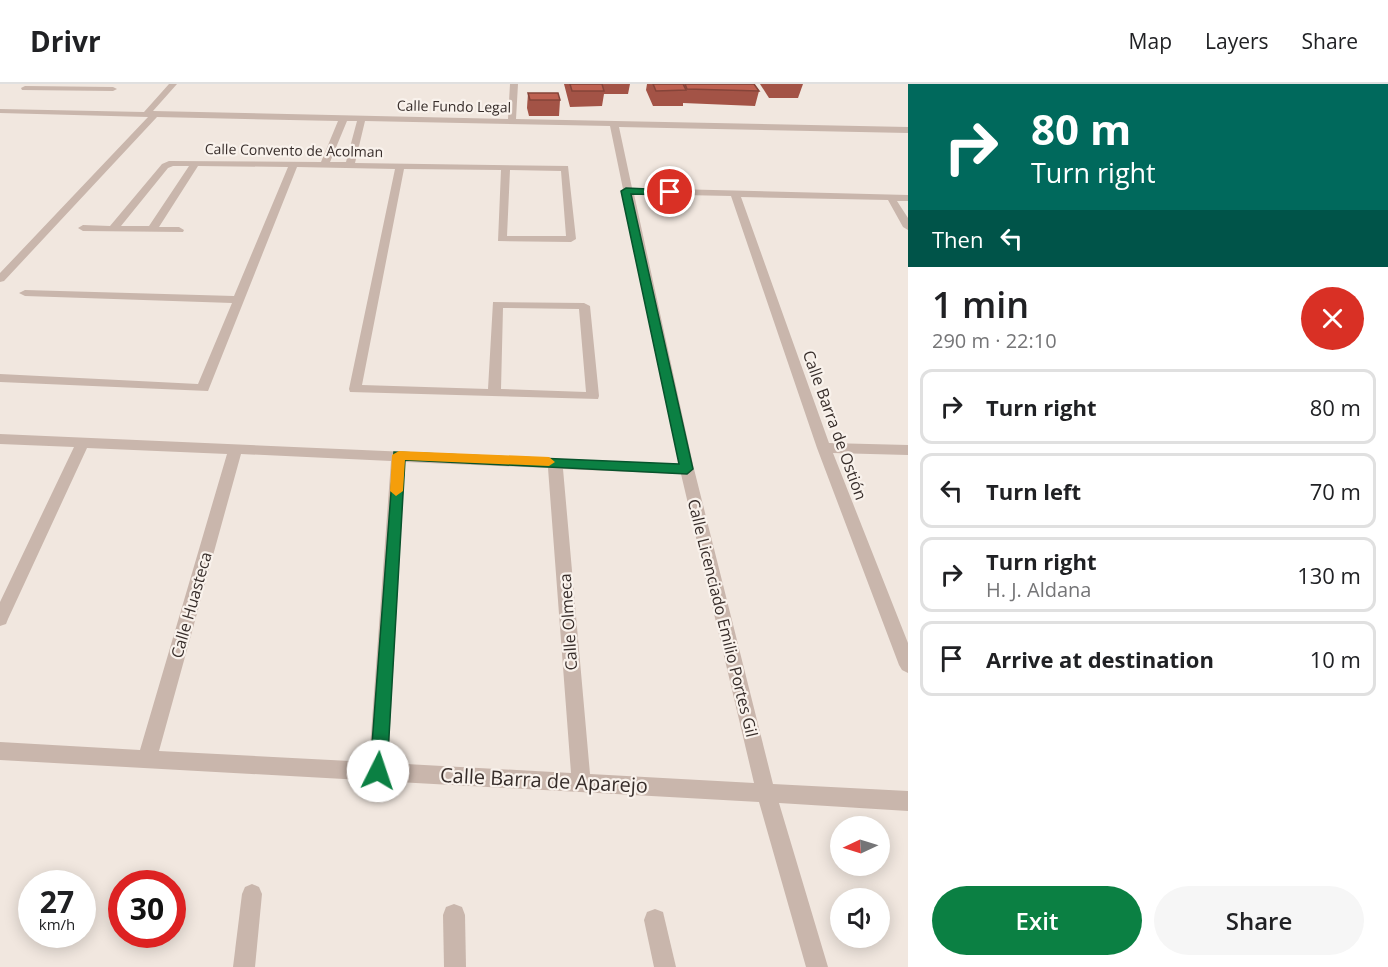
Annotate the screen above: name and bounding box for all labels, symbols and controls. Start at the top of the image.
text: Drivr [30,22,101,60]
text: Map [1129,27,1172,55]
text: Layers [1205,27,1269,55]
text: Share [1302,27,1358,55]
street label: Calle Fundo Legal [397,96,511,116]
text: 80 m [1031,100,1131,157]
icon: right [932,108,1010,186]
street label: Calle Convento de Acolman [205,139,383,161]
text: Turn right [1031,154,1156,191]
pin [644,166,695,217]
icon: arrive [653,175,686,208]
icon: left [995,222,1028,255]
text: Then [932,224,983,254]
text: 1 min [932,280,1029,329]
button: close [1301,287,1364,350]
text: 290 m · 22:10 [932,327,1057,354]
street label: Calle Barra de Ostión [798,347,872,503]
icon: right [935,390,968,423]
text: Turn right [986,392,1097,422]
text: 80 m [1310,392,1361,422]
icon: left [935,474,968,507]
text: Turn left [986,476,1081,506]
text: 70 m [1310,476,1361,506]
street label: Calle Licenciado Emilio Portes Gil [683,497,763,739]
text: Turn right [986,546,1097,576]
street label: Calle Huasteca [165,549,217,661]
icon: right [935,558,968,591]
text: 130 m [1297,560,1361,590]
street label: Calle Olmeca [554,573,582,671]
text: H. J. Aldana [986,576,1091,603]
icon: arrive [935,642,968,675]
text: Arrive at destination [986,644,1214,674]
text: 10 m [1310,644,1361,674]
position arrow [346,739,410,803]
street label: Calle Barra de Aparejo [439,761,649,799]
north arrow [830,816,890,876]
map controls [830,816,890,948]
speed limit sign: 30 [108,870,186,948]
text: 27 [40,881,74,922]
button: Exit [932,886,1142,955]
button: Share [1154,886,1364,955]
button: sound [830,888,890,948]
text: km/h [39,914,75,934]

